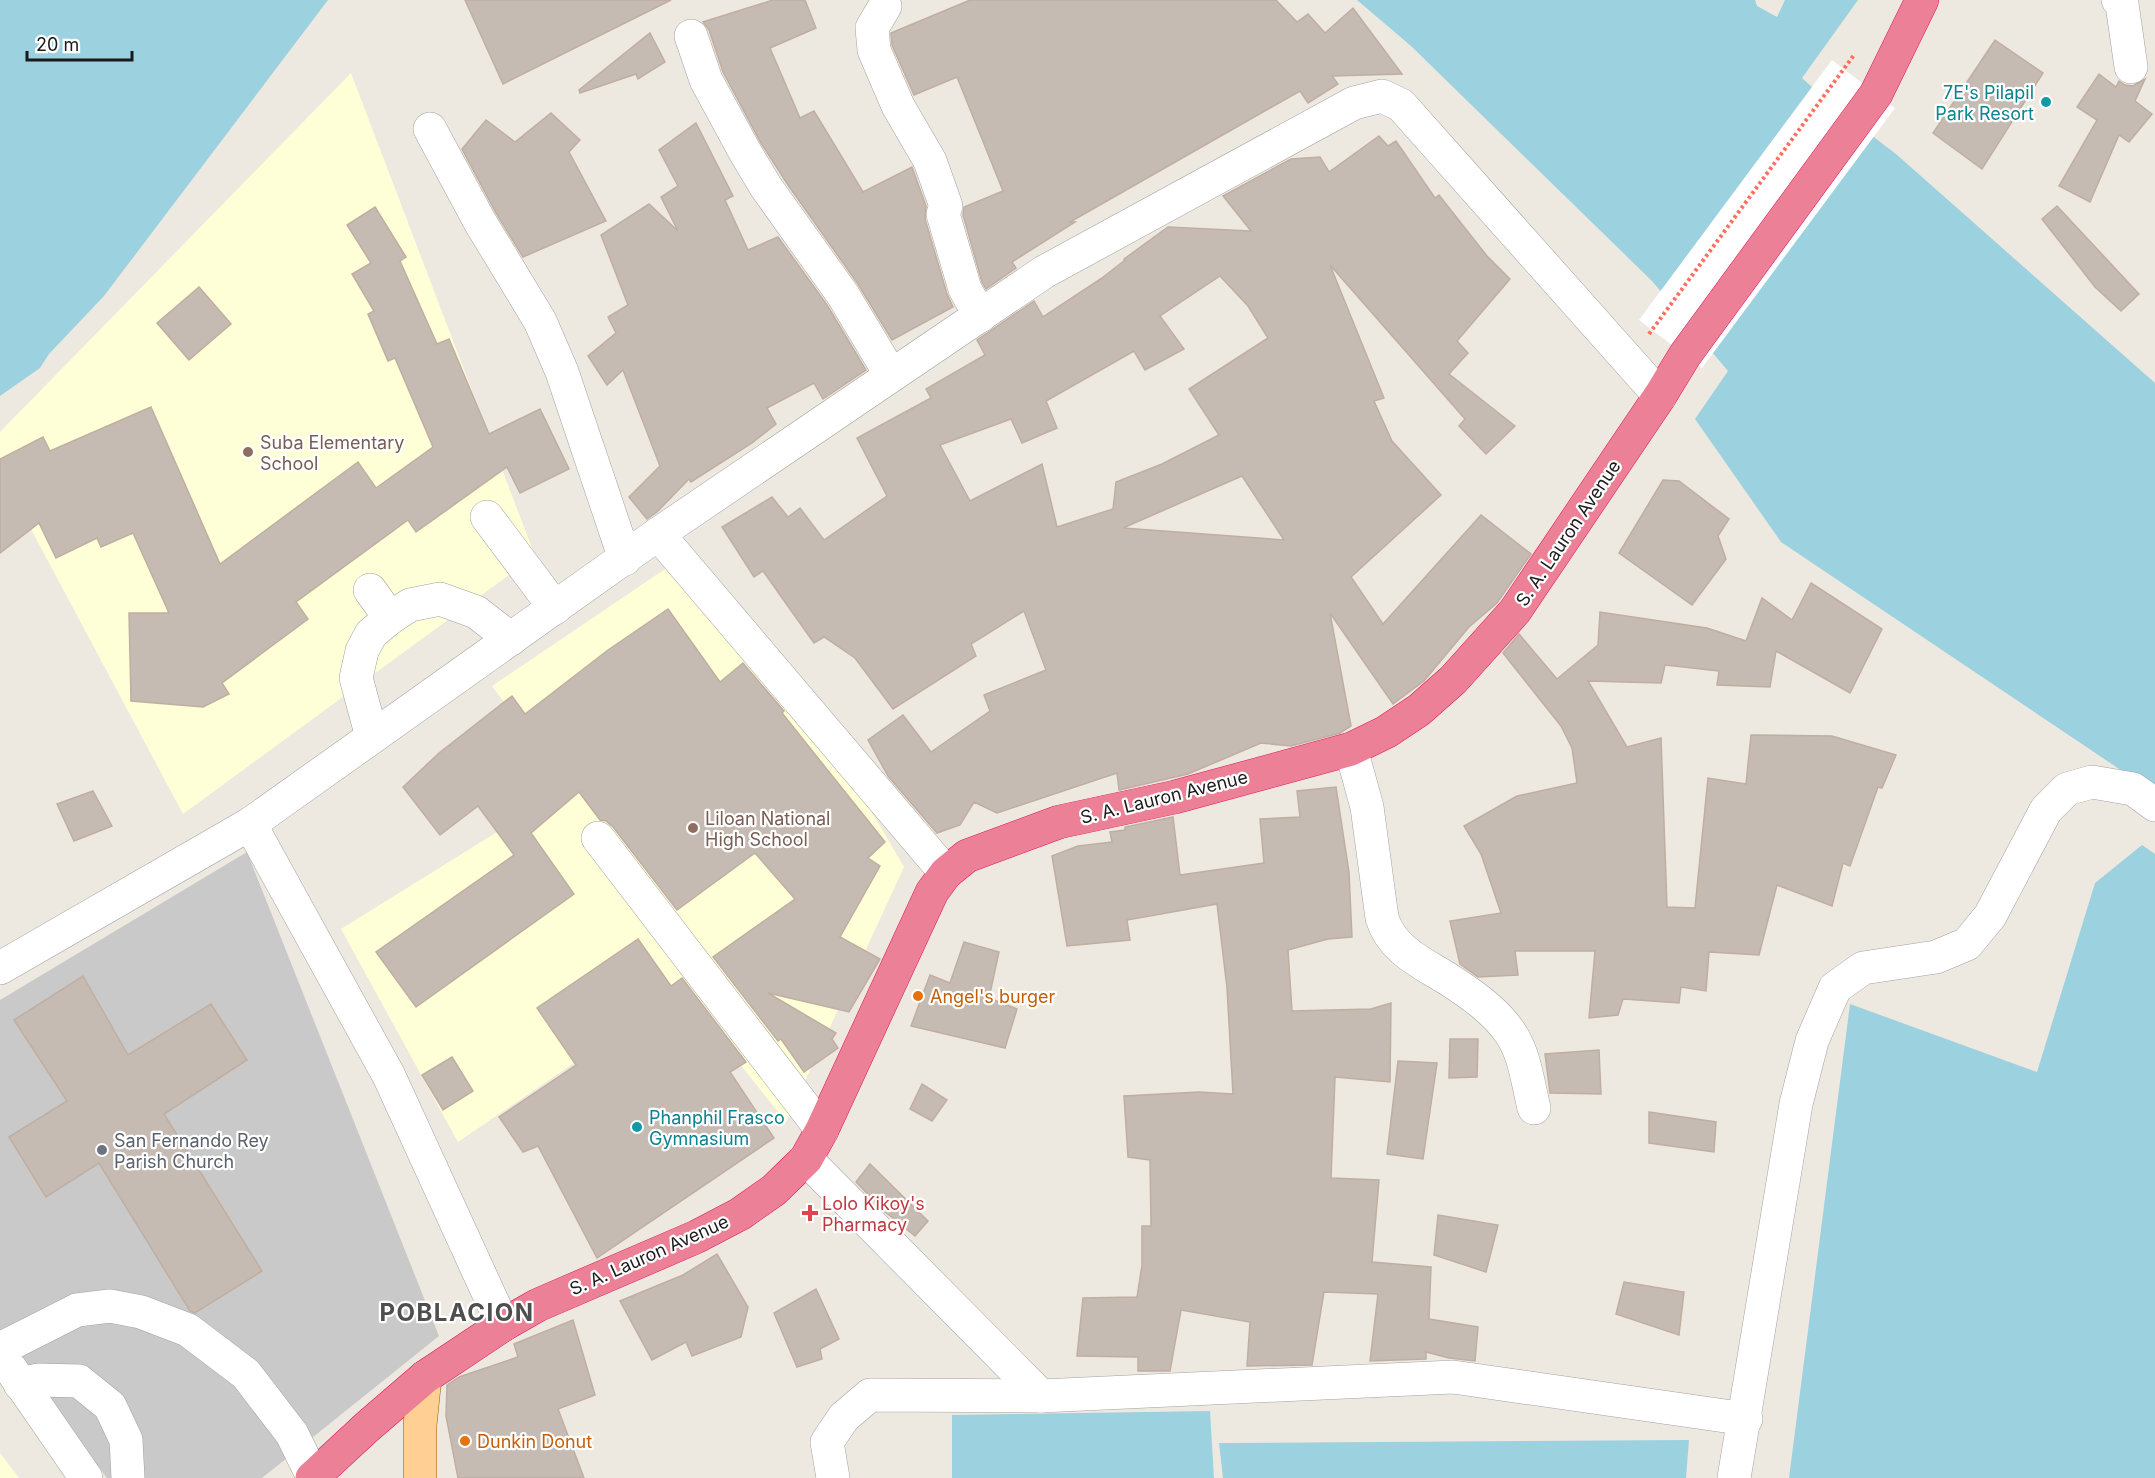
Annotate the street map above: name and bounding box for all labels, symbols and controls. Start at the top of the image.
scale bar [27,24,132,62]
text: 20 m [36,34,79,55]
place label: 7E's Pilapil Park Resort [1935,82,2034,124]
marker: 7E's Pilapil Park Resort [2039,95,2053,109]
place label: Suba Elementary School [260,432,404,474]
marker: Suba Elementary School [241,445,255,459]
street label: S. A. Lauron Avenue [1511,456,1625,610]
street label: S. A. Lauron Avenue [1078,766,1250,828]
place label: Liloan National High School [705,808,830,850]
marker: Liloan National High School [686,821,700,835]
place label: Angel's burger [930,986,1056,1007]
marker: Angel's burger [911,989,925,1003]
place label: Phanphil Frasco Gymnasium [649,1107,785,1149]
marker: Phanphil Frasco Gymnasium [630,1120,644,1134]
place label: San Fernando Rey Parish Church [114,1130,269,1172]
marker: San Fernando Rey Parish Church [95,1143,109,1157]
place label: Lolo Kikoy's Pharmacy [822,1193,925,1235]
marker: Lolo Kikoy's Pharmacy [803,1206,817,1220]
street label: S. A. Lauron Avenue [566,1211,732,1299]
district label: POBLACION [379,1298,535,1327]
place label: Dunkin Donut [477,1431,592,1452]
marker: Dunkin Donut [458,1434,472,1448]

